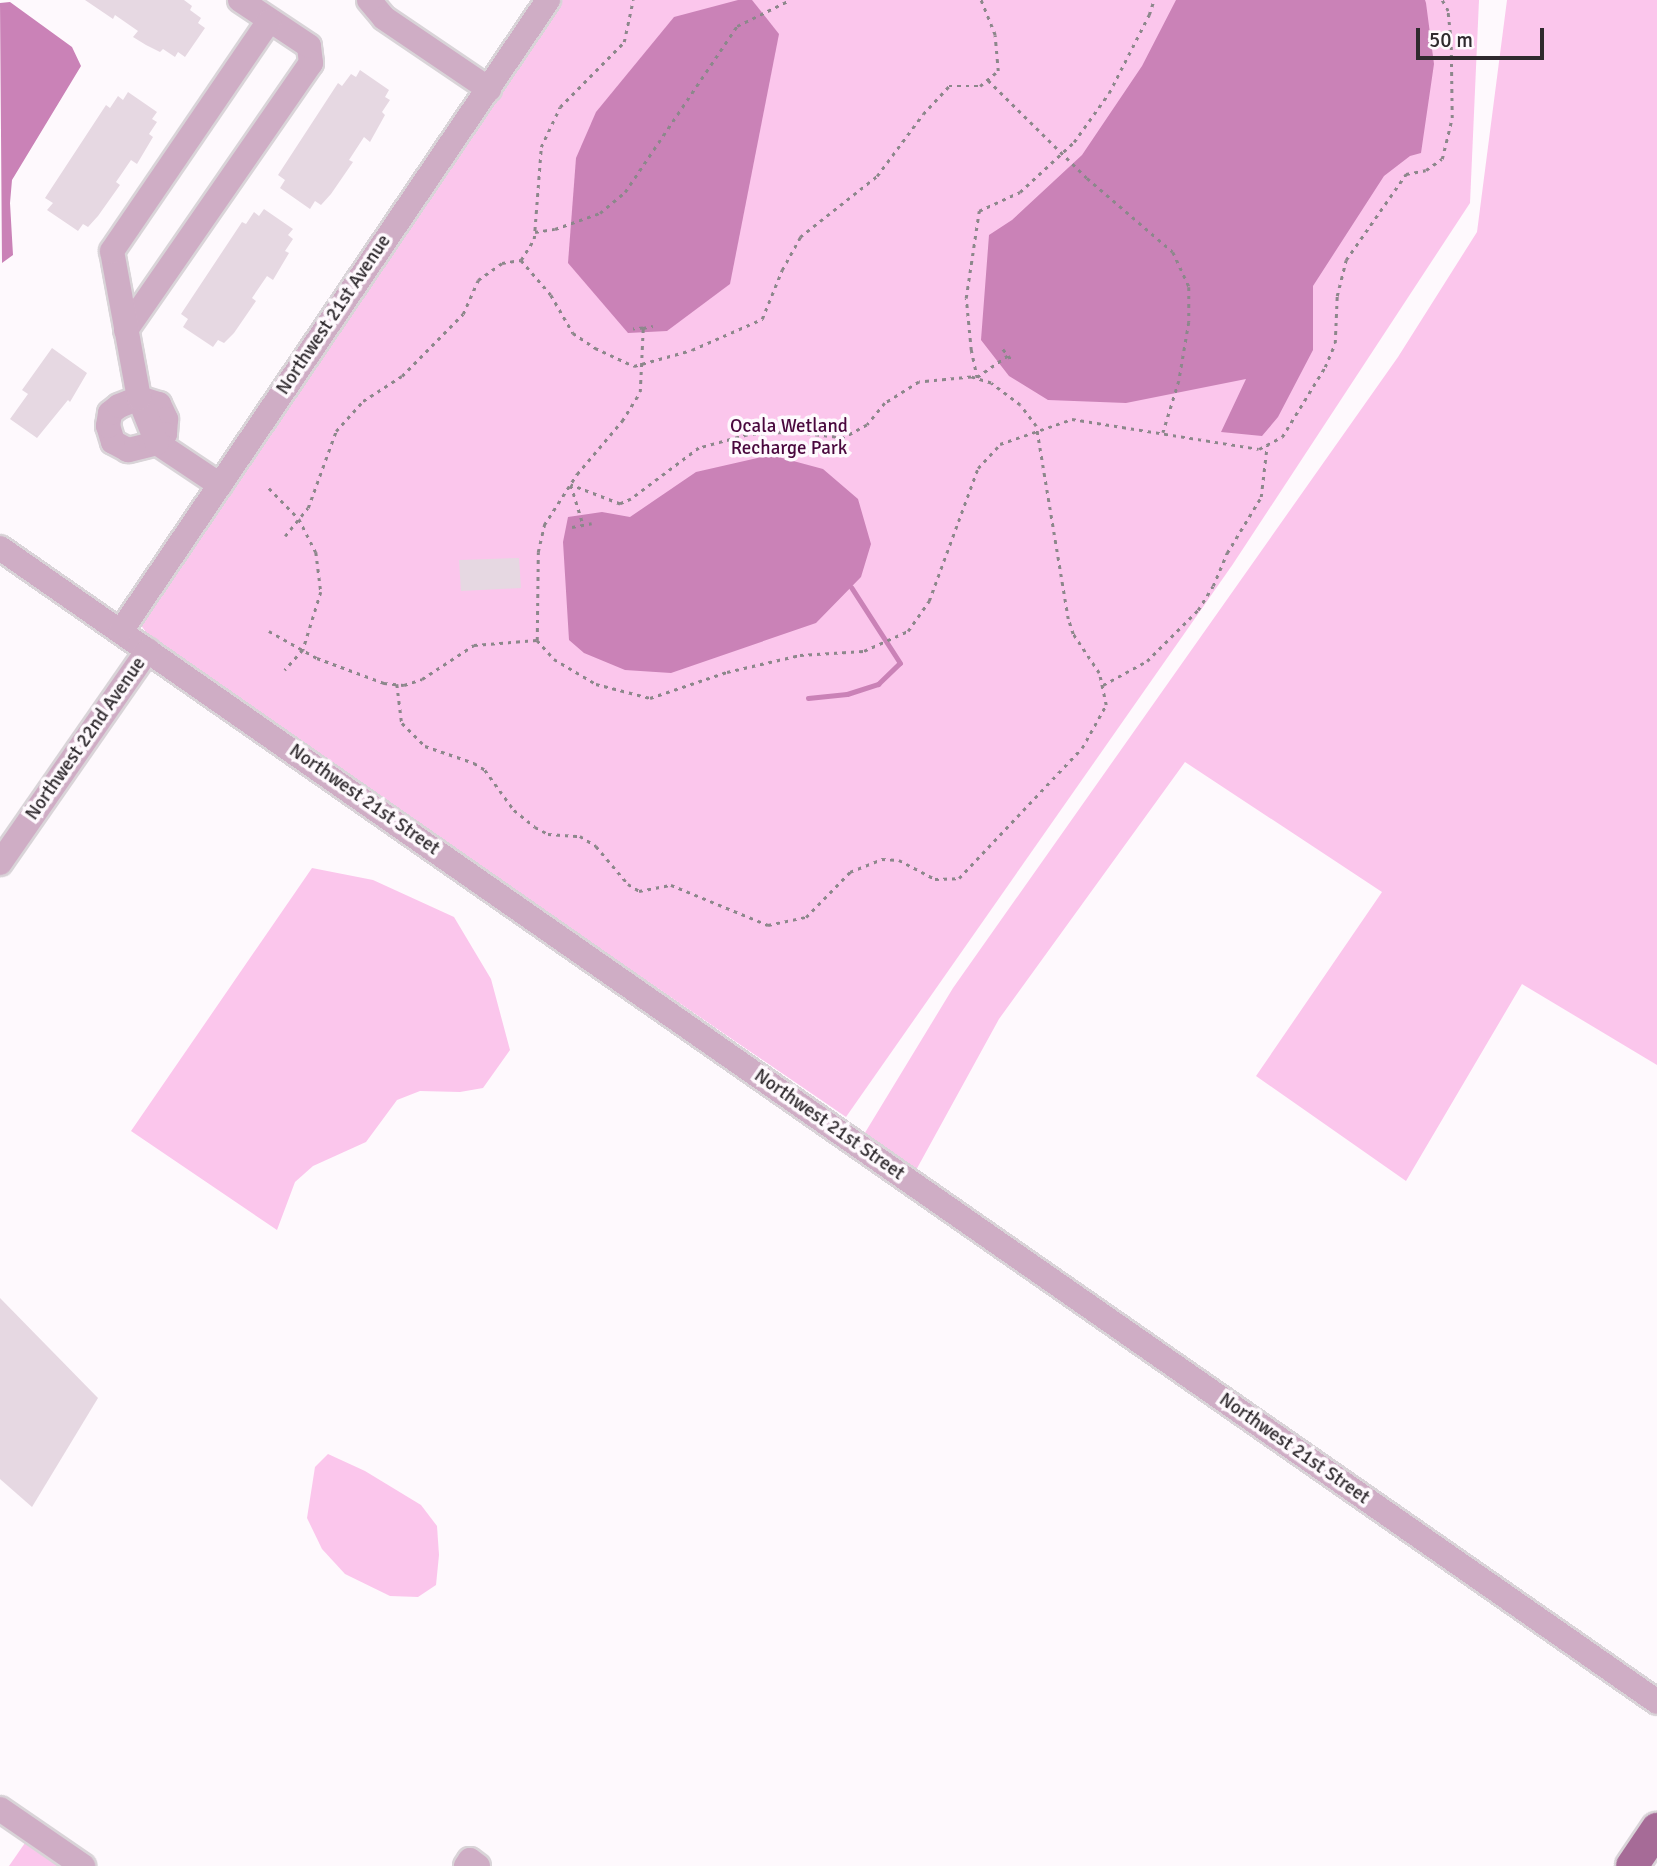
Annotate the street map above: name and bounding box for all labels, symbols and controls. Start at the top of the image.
scale bar [1419,14,1547,58]
text: 50 m [1429,27,1473,53]
street label: Northwest 21st Avenue [272,231,396,399]
park label: Ocala Wetland Recharge Park [730,416,848,460]
street label: Northwest 22nd Avenue [21,653,151,825]
street label: Northwest 21st Street [284,740,444,860]
street label: Northwest 21st Street [749,1065,909,1185]
street label: Northwest 21st Street [1214,1389,1374,1509]

